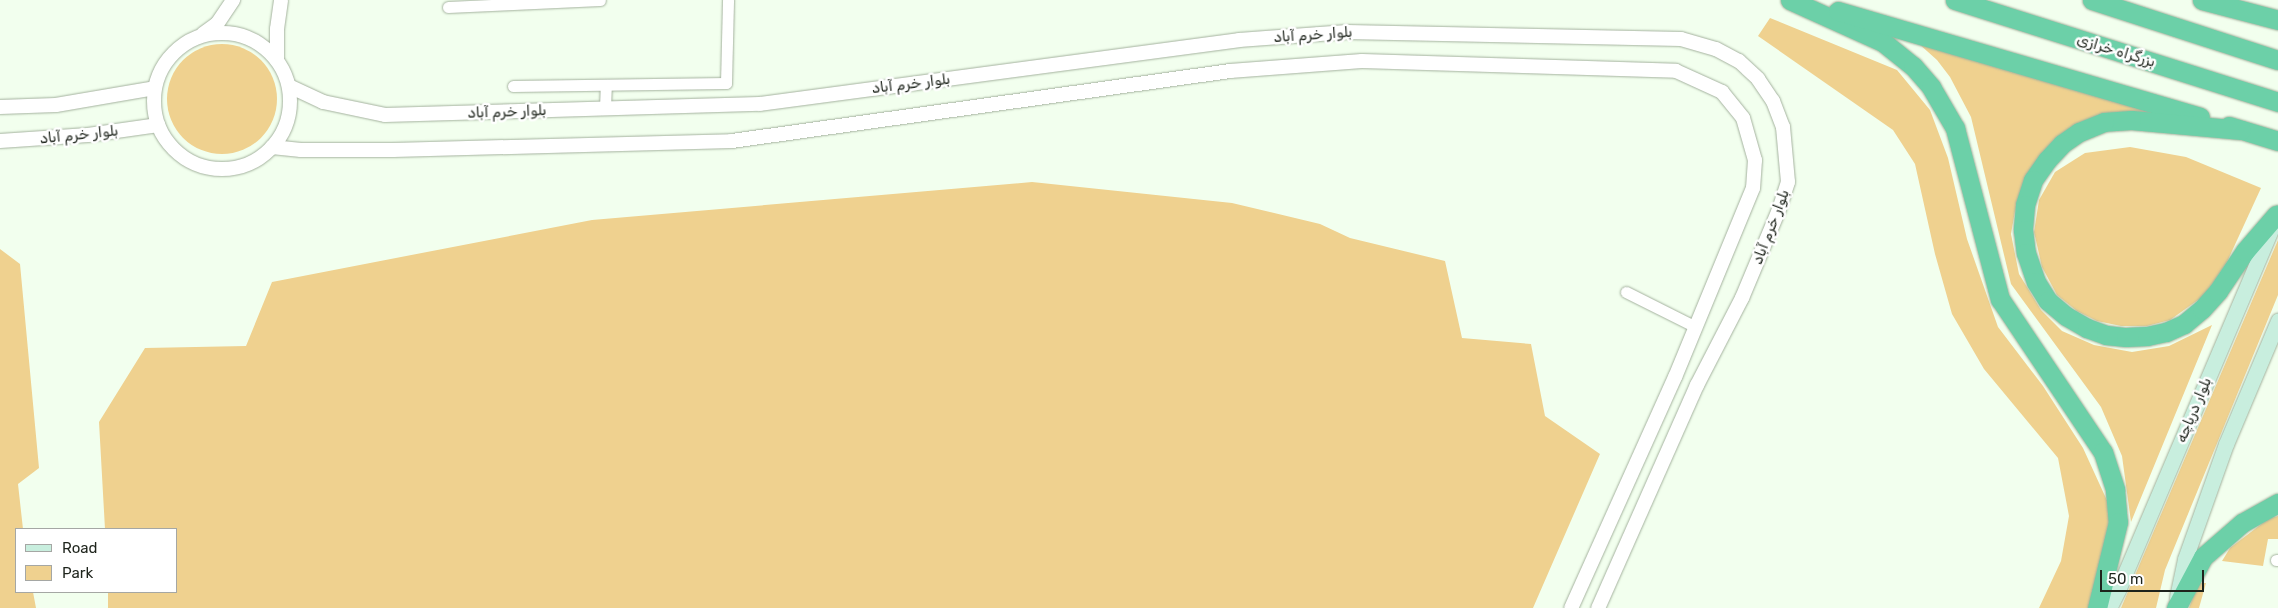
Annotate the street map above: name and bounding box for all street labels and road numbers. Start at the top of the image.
street label: بلوار خرم آباد [1273,23,1353,47]
street label: بزرگراه خرازی [2075,31,2157,71]
street label: بلوار خرم آباد [871,70,951,98]
street label: بلوار خرم آباد [467,102,547,122]
street label: بلوار خرم آباد [39,122,119,148]
street label: بلوار خرم آباد [1748,187,1794,267]
street label: بلوار دریاچه [2172,375,2216,445]

